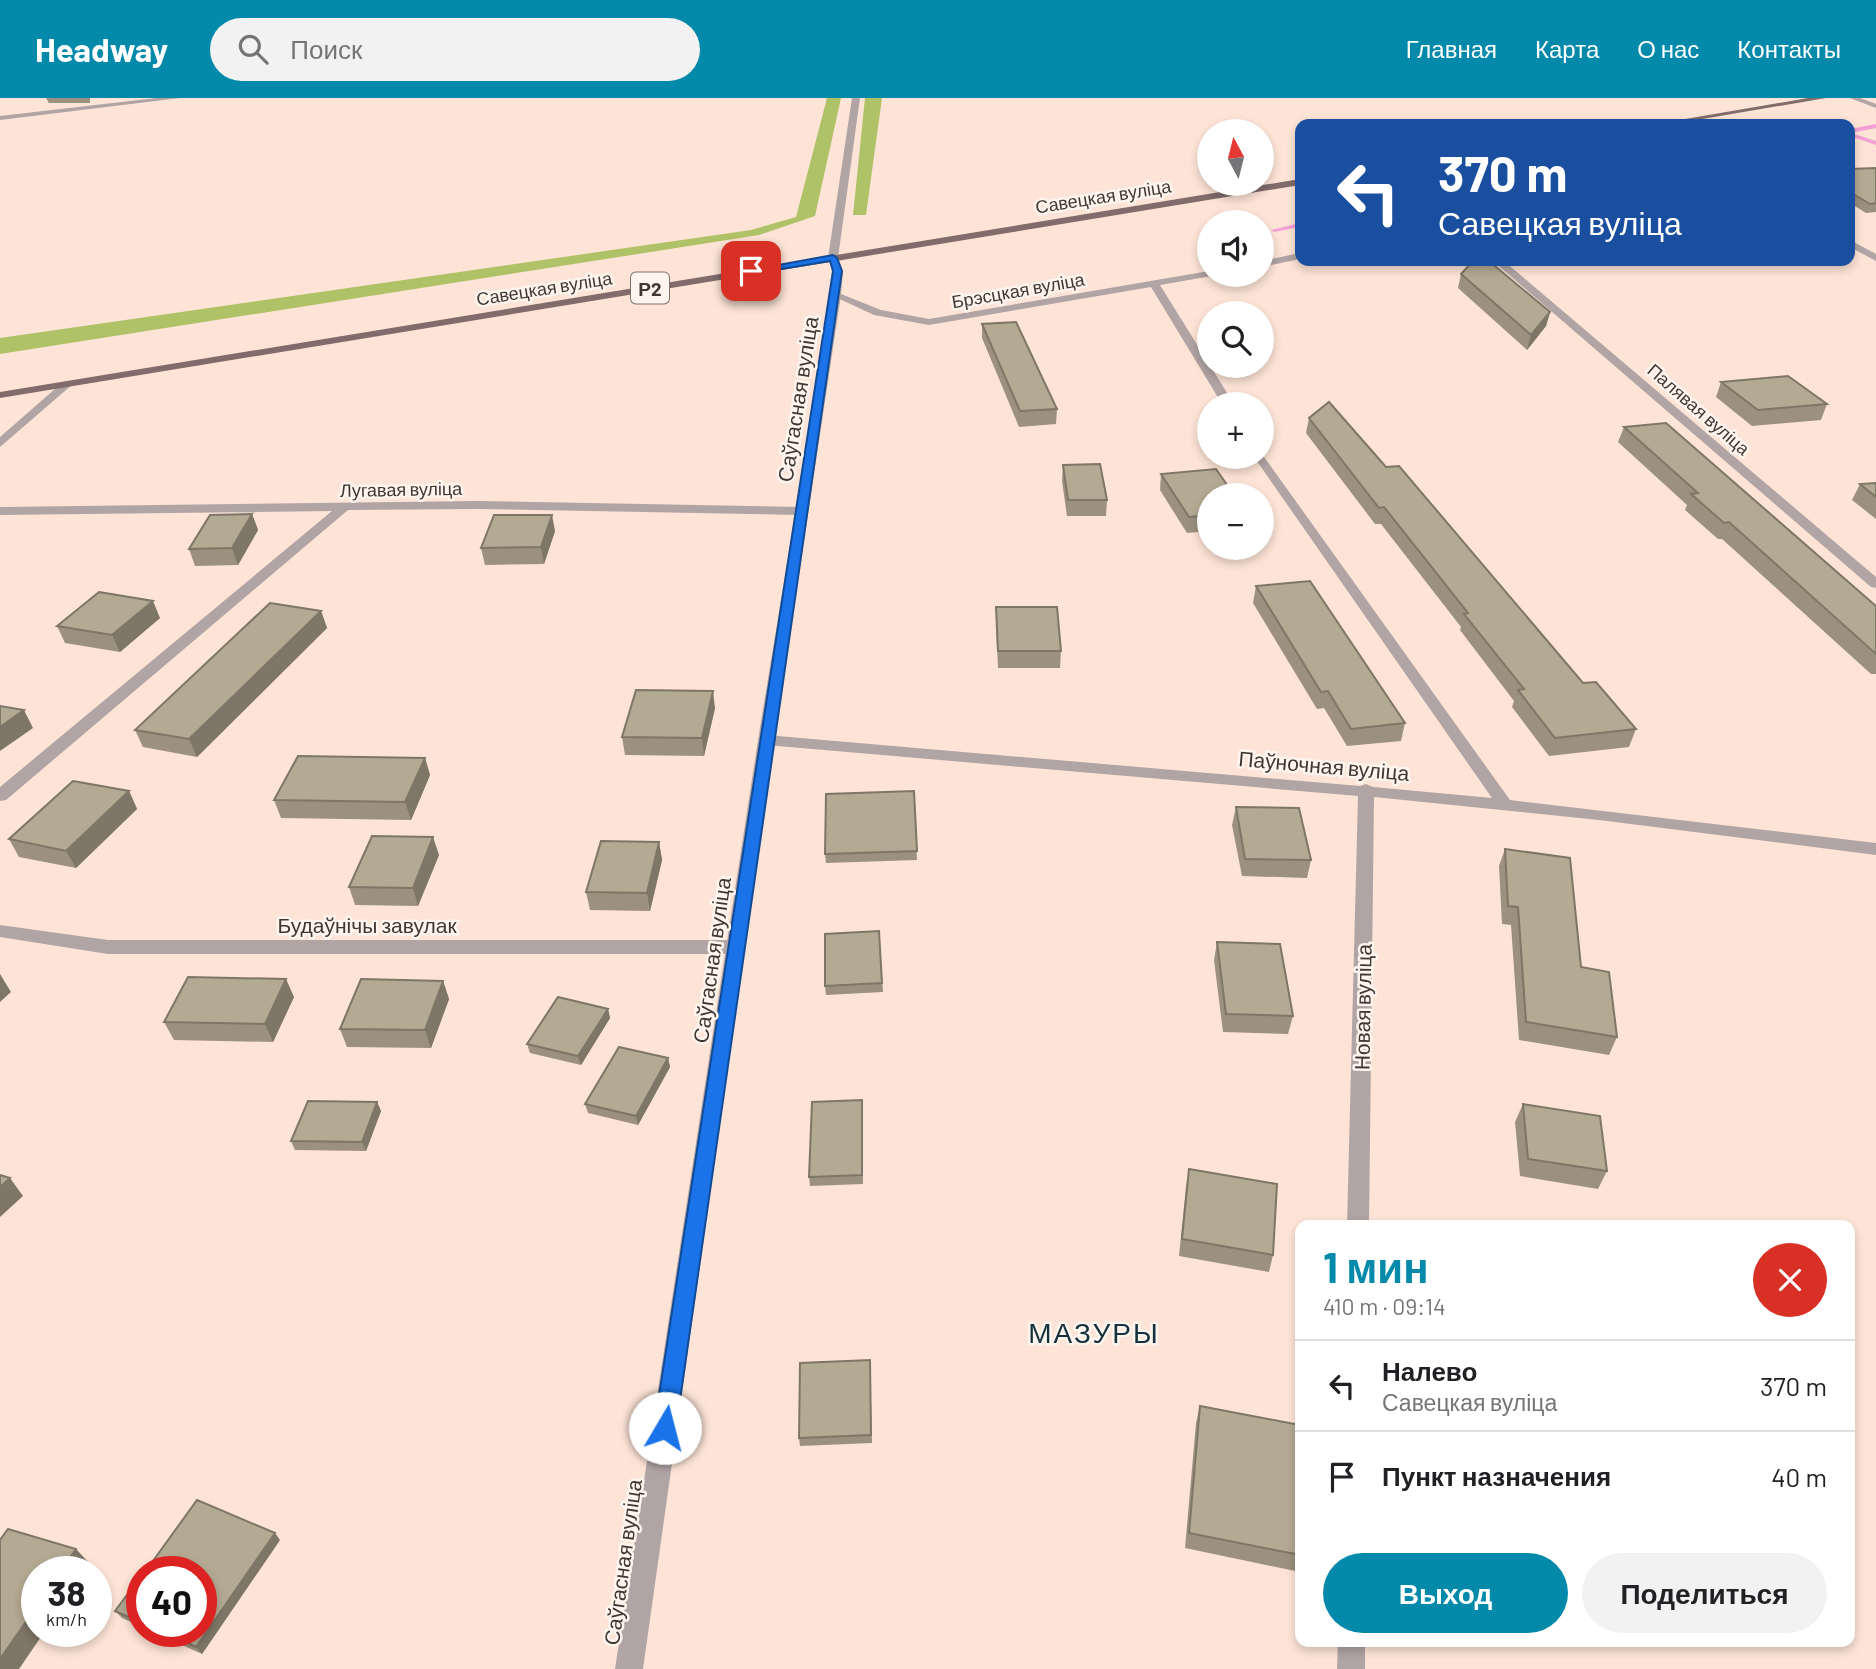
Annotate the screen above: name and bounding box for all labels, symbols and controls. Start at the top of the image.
search box [210,18,700,81]
text: Headway [35,29,168,69]
icon: search [234,30,272,68]
text: Поиск [290,33,362,64]
text: Главная [1406,34,1497,63]
text: Карта [1535,34,1599,63]
text: О нас [1637,34,1699,63]
text: Контакты [1737,34,1841,63]
north arrow [1197,119,1274,196]
map controls [1197,119,1274,560]
text: 370 m [1438,143,1567,202]
icon: left [1323,147,1414,238]
street label: Савецкая вуліца [1034,174,1173,218]
text: Савецкая вуліца [1438,203,1682,241]
button: sound [1197,210,1274,287]
pin [721,241,781,301]
icon: arrive [732,252,770,290]
street label: Савецкая вуліца [475,266,614,310]
street label: Брэсцкая вуліца [950,267,1087,313]
road number: Р2 [631,272,669,304]
button: search [1197,301,1274,378]
street label: Саўгасная вуліца [772,314,822,484]
street label: Палявая вуліца [1643,359,1755,460]
button: + [1197,392,1274,469]
street label: Лугавая вуліца [340,477,463,501]
button: − [1197,483,1274,560]
street label: Паўночная вуліца [1238,745,1411,785]
street label: Саўгасная вуліца [687,875,735,1045]
street label: Будаўнічы завулак [277,912,457,937]
street label: Новая вуліца [1348,943,1376,1070]
text: 1 мин [1323,1241,1429,1291]
button: close [1753,1243,1827,1317]
text: 410 m · 09:14 [1323,1292,1446,1320]
district label: МАЗУРЫ [1028,1315,1160,1349]
text: Налево [1382,1355,1477,1386]
icon: left [1323,1367,1361,1405]
text: 370 m [1760,1370,1827,1401]
text: Савецкая вуліца [1382,1388,1557,1416]
position arrow [628,1391,702,1465]
icon: arrive [1323,1458,1361,1496]
text: Пункт назначения [1382,1460,1611,1491]
text: 40 m [1771,1461,1827,1492]
street label: Саўгасная вуліца [598,1477,646,1647]
button: Выход [1323,1553,1568,1633]
button: Поделиться [1582,1553,1827,1633]
speed limit sign: 40 [126,1556,217,1647]
text: 38 [48,1571,85,1613]
text: km/h [46,1608,87,1630]

